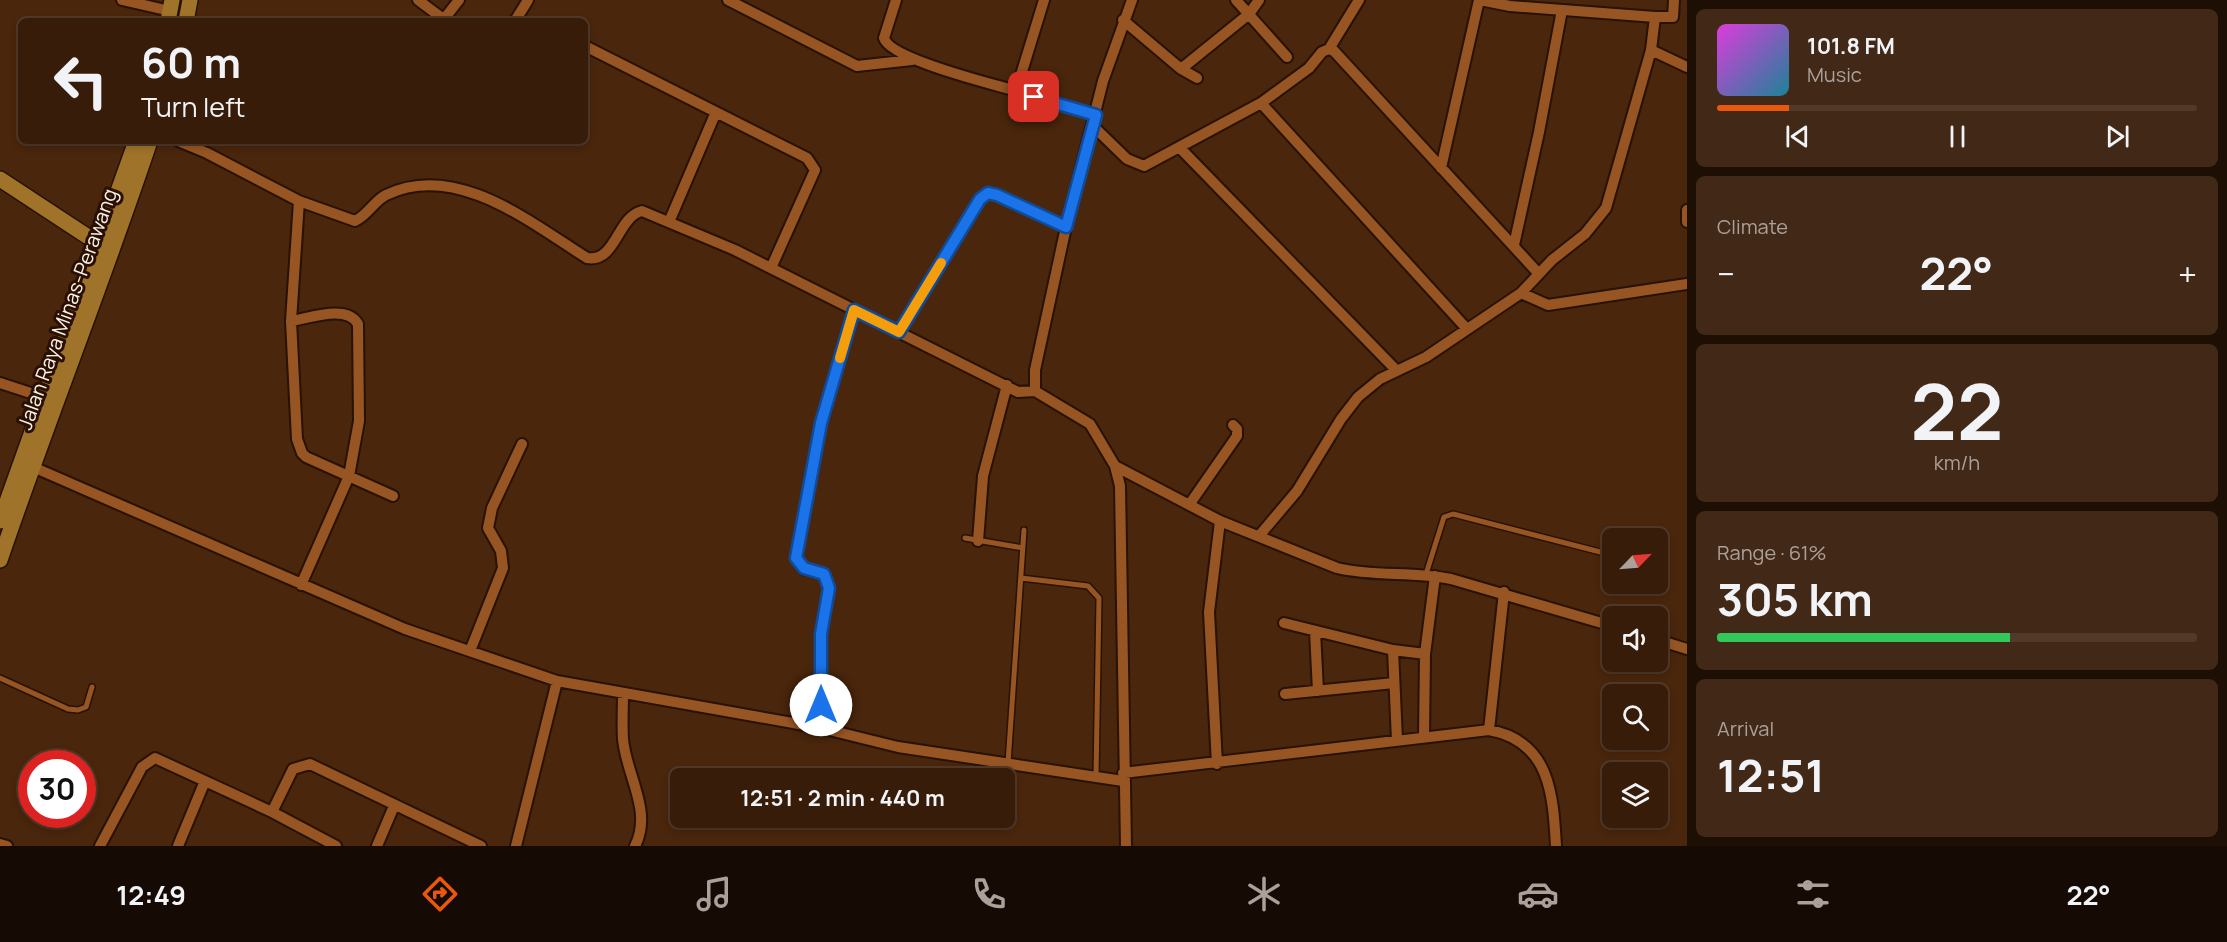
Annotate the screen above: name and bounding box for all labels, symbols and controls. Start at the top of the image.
text: 101.8 FM [1807,31,1895,61]
text: 60 m [141,33,241,91]
icon: left [42,42,120,120]
text: Music [1807,61,1862,88]
pin [1008,71,1059,122]
icon: arrive [1017,80,1050,113]
text: Turn left [141,88,245,125]
icon: previous [1781,120,1814,153]
icon: pause [1941,120,1974,153]
icon: next [2101,120,2134,153]
street label: Jalan Raya Minas-Perawang [11,185,123,433]
text: Climate [1717,213,1788,240]
text: 22° [1919,242,1993,304]
text: − [1717,251,1735,296]
text: + [2178,251,2197,296]
text: 22 [1911,357,2003,463]
text: km/h [1934,449,1980,476]
north arrow [1602,528,1668,594]
map controls [1602,528,1668,828]
text: Range · 61% [1717,539,1827,566]
text: 305 km [1717,568,1873,630]
button: sound [1602,606,1668,672]
position arrow [789,673,853,737]
button: search [1602,684,1668,750]
text: Arrival [1717,715,1774,742]
text: 12:51 [1717,744,1825,806]
speed limit sign: 30 [18,750,96,828]
button: layers [1602,762,1668,828]
text: 12:51 · 2 min · 440 m [740,783,945,813]
icon: directions [419,873,461,915]
icon: music [693,873,735,915]
icon: phone [968,873,1010,915]
icon: climate [1243,873,1285,915]
icon: car [1517,873,1559,915]
icon: filters [1792,873,1834,915]
text: 12:49 [116,876,186,913]
text: 22° [2066,876,2111,913]

